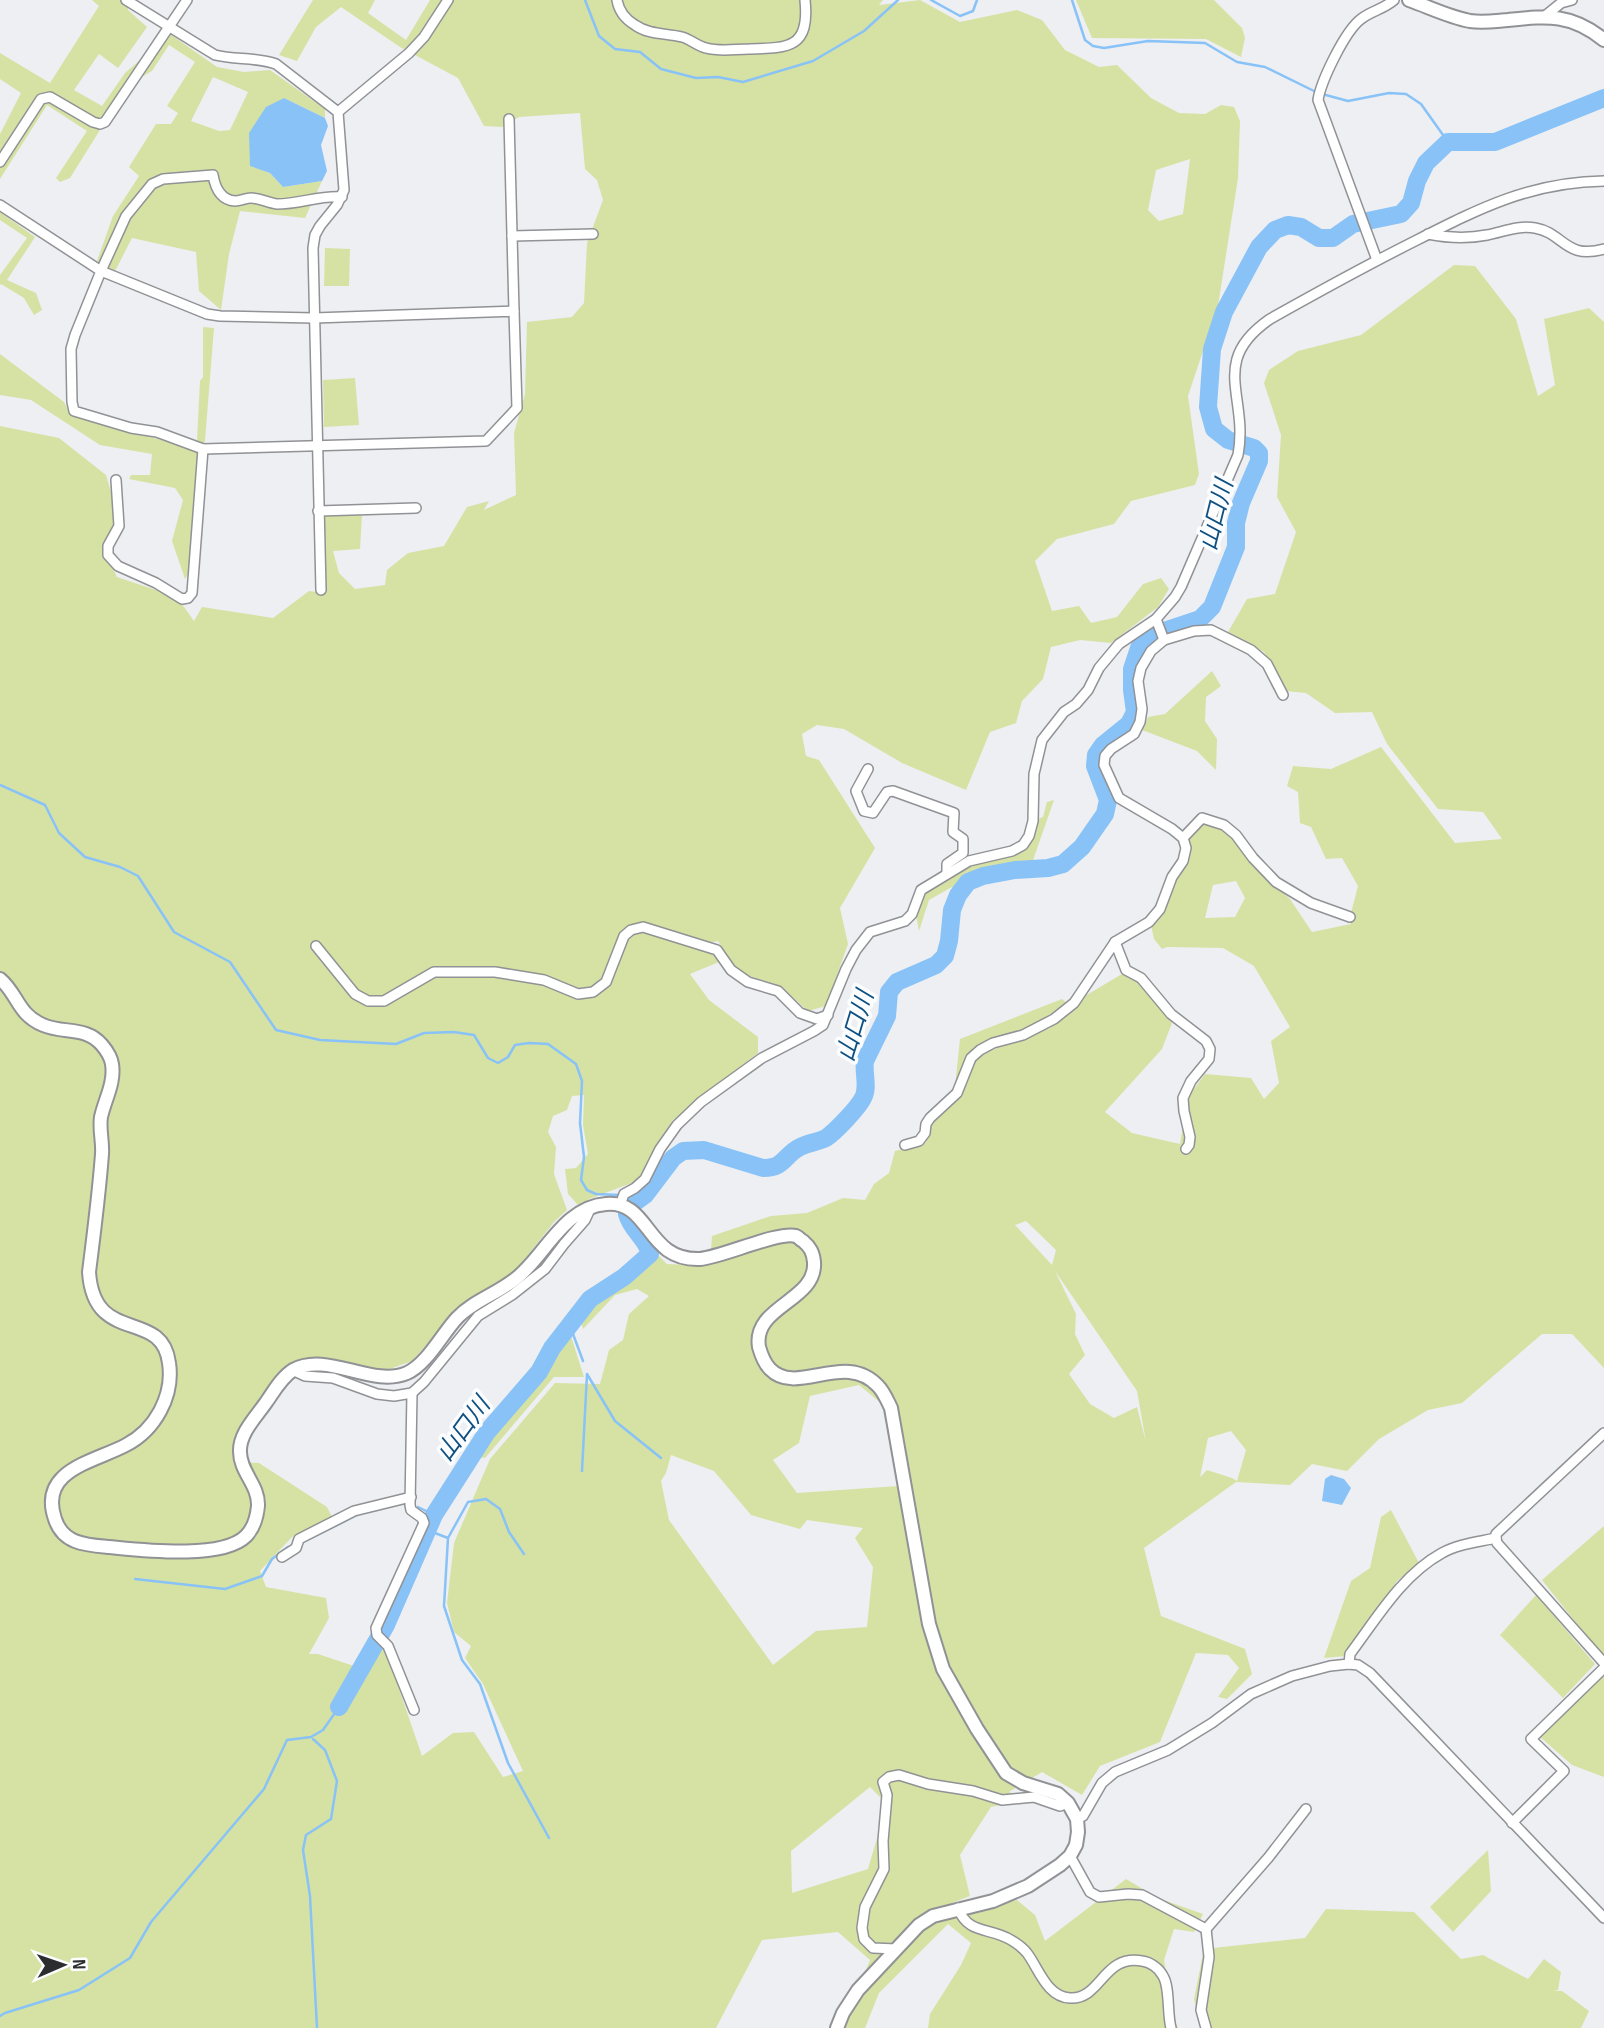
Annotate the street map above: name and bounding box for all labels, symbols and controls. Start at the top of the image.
water label: 山口川 [1194,474,1240,554]
water label: 山口川 [831,985,881,1065]
water label: 山口川 [431,1389,498,1467]
north arrow [28,1930,98,2000]
text: N [67,1959,90,1970]

